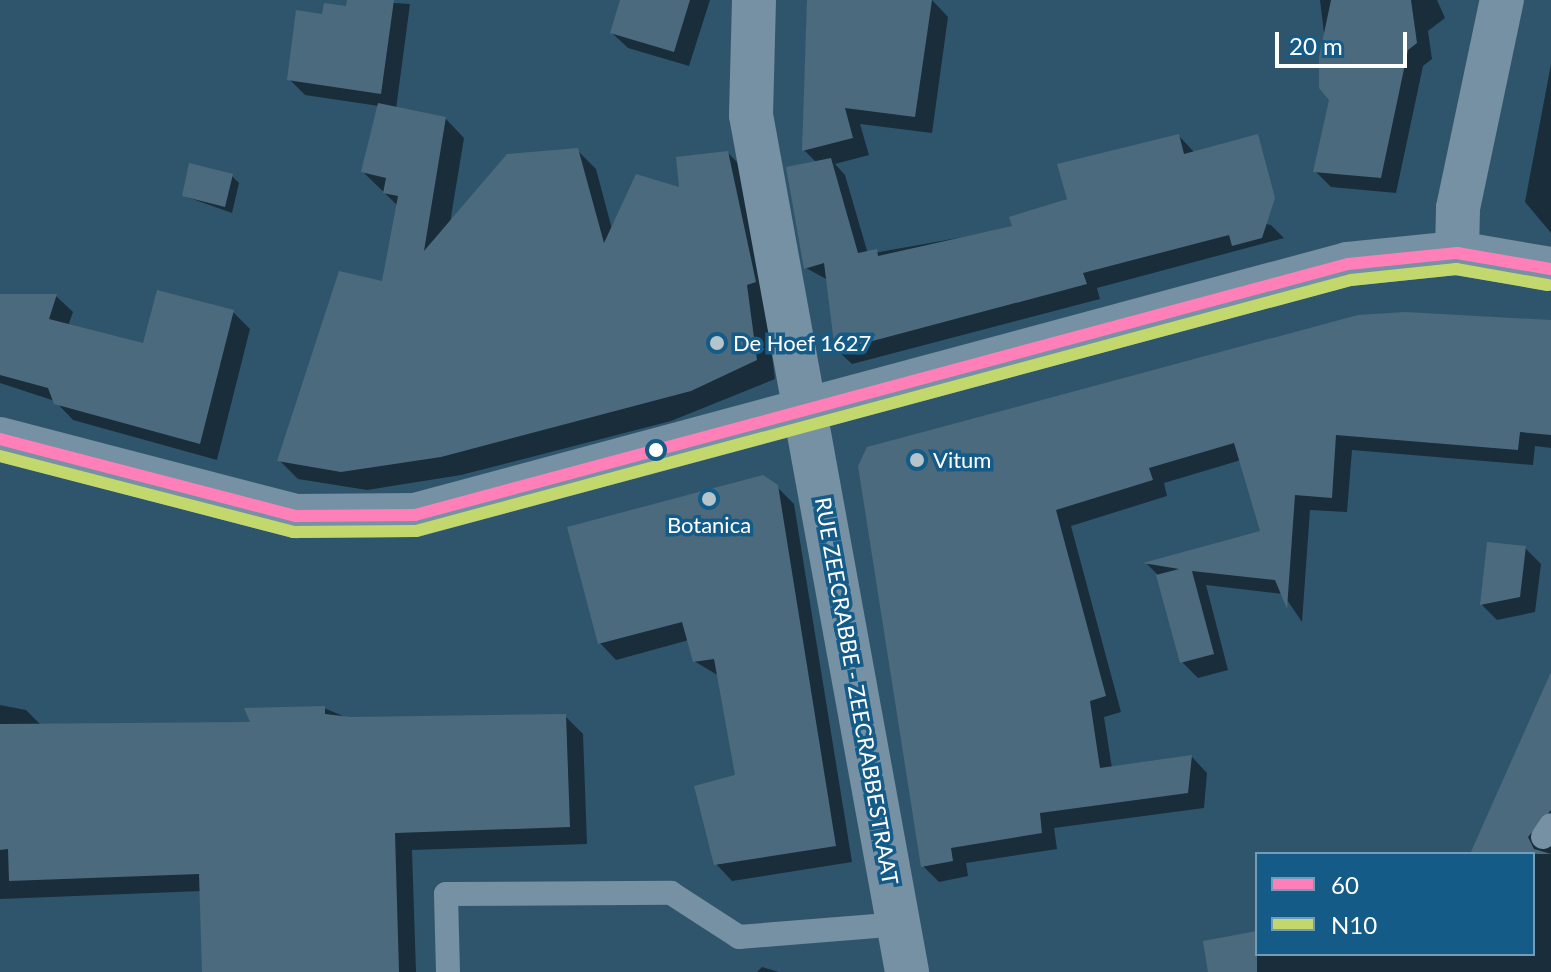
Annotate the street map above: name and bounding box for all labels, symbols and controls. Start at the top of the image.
scale bar [1279,16,1411,66]
text: 20 m [1289,31,1343,60]
place label: De Hoef 1627 [733,330,872,356]
marker: De Hoef 1627 [708,334,726,352]
unlabelled marker [648,442,664,458]
place label: Vitum [933,447,991,473]
marker: Vitum [908,451,926,469]
marker: Botanica [700,490,718,508]
street label: RUE ZEECRABBE - ZEECRABBESTRAAT [810,495,904,887]
place label: Botanica [667,512,751,538]
legend [1255,852,1535,956]
text: 60 [1331,870,1359,899]
text: N10 [1331,910,1377,939]

